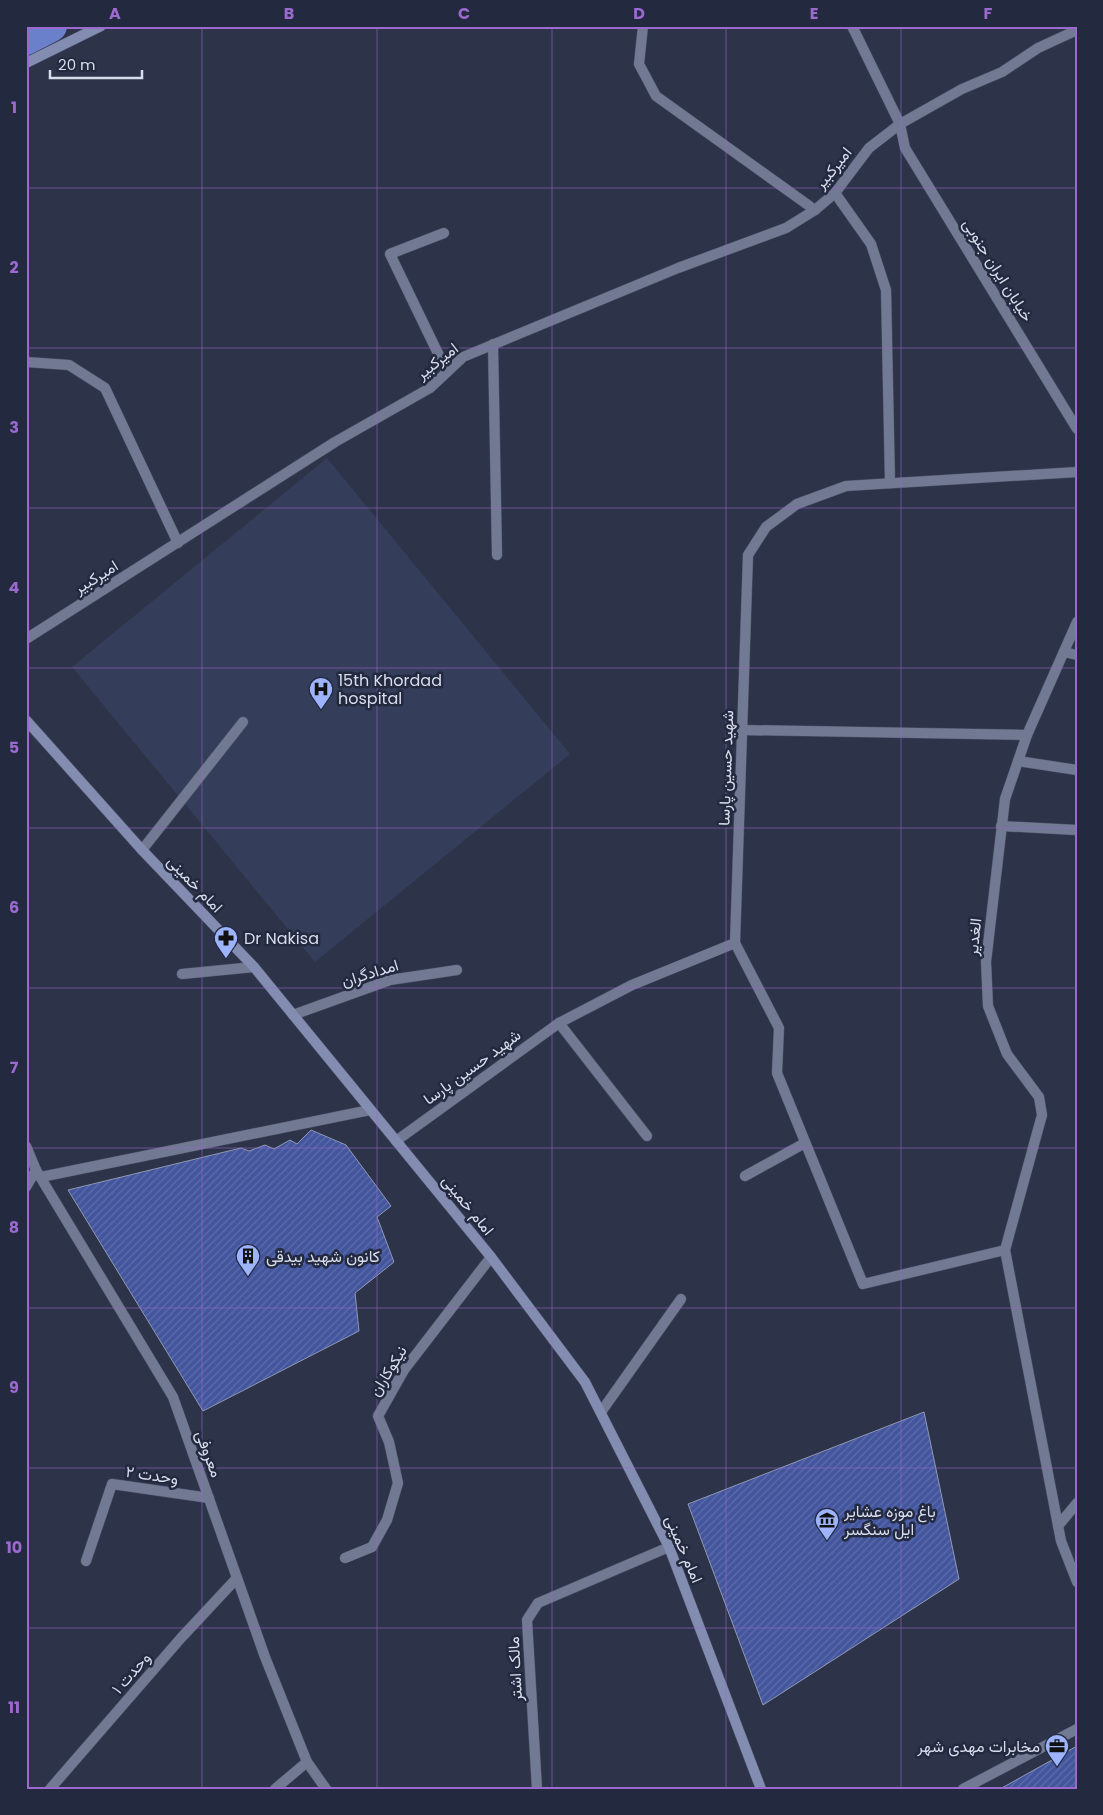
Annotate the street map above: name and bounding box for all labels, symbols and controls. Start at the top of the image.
text: A [109,2,121,25]
text: B [284,2,294,25]
text: C [458,2,470,25]
text: D [633,2,645,25]
text: E [810,2,818,25]
text: F [984,2,993,25]
scale bar [50,48,142,80]
text: 20 m [58,54,96,75]
text: 1 [11,96,17,119]
street label: امیرکبیر [808,142,857,195]
street label: خیابان ایران جنوبی [957,214,1039,326]
text: 2 [9,256,19,279]
street label: امیرکبیر [410,337,463,386]
text: 3 [9,416,19,439]
street label: امیرکبیر [69,554,123,600]
text: 4 [9,576,20,599]
place label: 15th Khordad hospital [338,669,442,710]
hospital icon: 15th Khordad hospital [308,676,334,710]
street label: شهید حسین پارسا [712,710,740,826]
text: 5 [9,736,19,759]
street label: امام خمینی [162,850,228,918]
text: 6 [9,896,19,919]
street label: الغدیر [960,917,987,958]
pharmacy icon: Dr Nakisa [213,925,239,959]
place label: Dr Nakisa [244,927,319,950]
street label: امدادگران [339,953,401,993]
street label: شهید حسین پارسا [418,1024,526,1110]
text: 7 [10,1056,19,1079]
street label: امام خمینی [437,1170,499,1240]
text: 8 [9,1216,19,1239]
building icon: کانون شهید بیدقی [235,1243,261,1277]
place label: کانون شهید بیدقی [266,1245,380,1268]
street label: نیکوکاران [363,1341,413,1401]
text: 9 [9,1376,19,1399]
street label: معروفی [190,1427,228,1481]
street label: وحدت ۲ [124,1460,180,1490]
place label: باغ موزه عشایر ایل سنگسر [843,1500,936,1541]
museum icon: باغ موزه عشایر ایل سنگسر [814,1507,840,1541]
street label: امام خمینی [659,1512,709,1586]
text: 10 [6,1536,22,1559]
street label: مالک اشتر [502,1636,528,1703]
street label: وحدت ۱ [106,1647,156,1699]
text: 11 [8,1696,20,1719]
office icon: مخابرات مهدی شهر [1044,1733,1070,1767]
place label: مخابرات مهدی شهر [916,1735,1040,1758]

